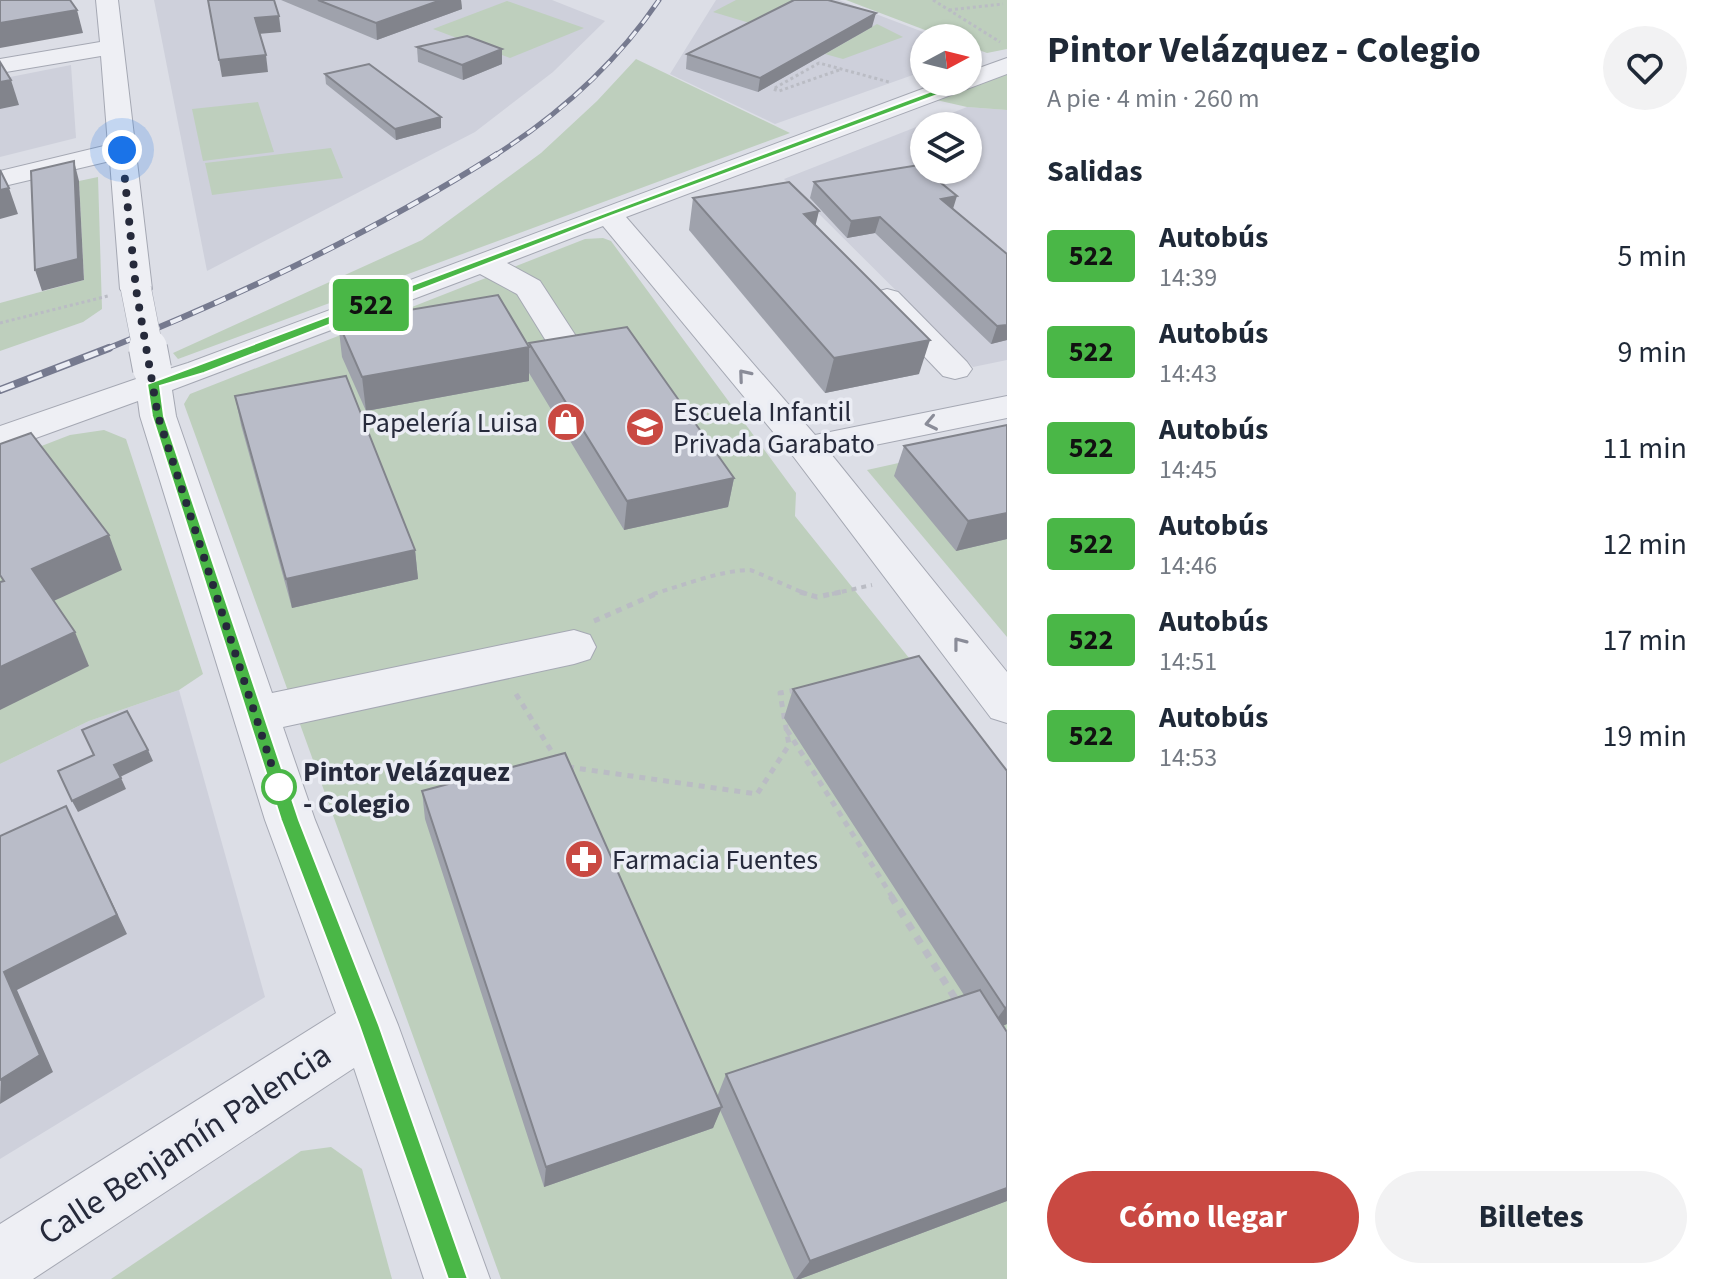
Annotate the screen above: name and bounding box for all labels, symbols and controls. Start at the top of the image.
text: Pintor Velázquez - Colegio [1047,23,1481,77]
north arrow [910,24,982,96]
map controls [910,24,982,184]
button: heart [1603,26,1687,110]
text: A pie · 4 min · 260 m [1047,80,1260,117]
button: layers [910,112,982,184]
your location [102,130,142,170]
text: Salidas [1047,150,1143,193]
text: Autobús [1159,216,1268,259]
text: 5 min [1617,235,1687,278]
text: 522 [1069,236,1113,276]
text: 14:39 [1159,259,1217,296]
line badge: 522 [325,279,417,331]
text: 522 [349,285,393,325]
text: Autobús [1159,312,1268,355]
text: 9 min [1617,331,1687,374]
text: 522 [1069,332,1113,372]
text: 14:43 [1159,355,1217,392]
one-way arrow [739,370,754,384]
place label: Escuela Infantil Privada Garabato [673,392,875,464]
shop icon: Papelería Luisa [545,401,587,443]
place label: Papelería Luisa [361,403,538,443]
school or university icon: Escuela Infantil Privada Garabato [624,406,666,448]
text: Autobús [1159,408,1268,451]
one-way arrow [924,413,937,430]
text: 11 min [1603,427,1687,470]
text: 522 [1069,428,1113,468]
text: 14:45 [1159,451,1217,488]
text: Autobús [1159,504,1268,547]
text: 12 min [1603,523,1687,566]
text: 522 [1069,524,1113,564]
text: 14:46 [1159,547,1217,584]
text: Autobús [1159,600,1268,643]
text: 17 min [1603,619,1687,662]
text: 522 [1069,620,1113,660]
one-way arrow [954,637,968,652]
text: 14:51 [1159,643,1217,680]
text: Autobús [1159,696,1268,739]
text: 19 min [1603,715,1687,758]
text: 522 [1069,716,1113,756]
text: 14:53 [1159,739,1217,776]
place label: Pintor Velázquez - Colegio [303,752,510,824]
marker: Pintor Velázquez - Colegio [262,770,296,804]
pharmacy icon: Farmacia Fuentes [563,838,605,880]
place label: Farmacia Fuentes [612,840,818,880]
street label: Calle Benjamín Palencia [29,1031,341,1258]
button: Cómo llegar [1047,1171,1359,1263]
button: Billetes [1375,1171,1687,1263]

